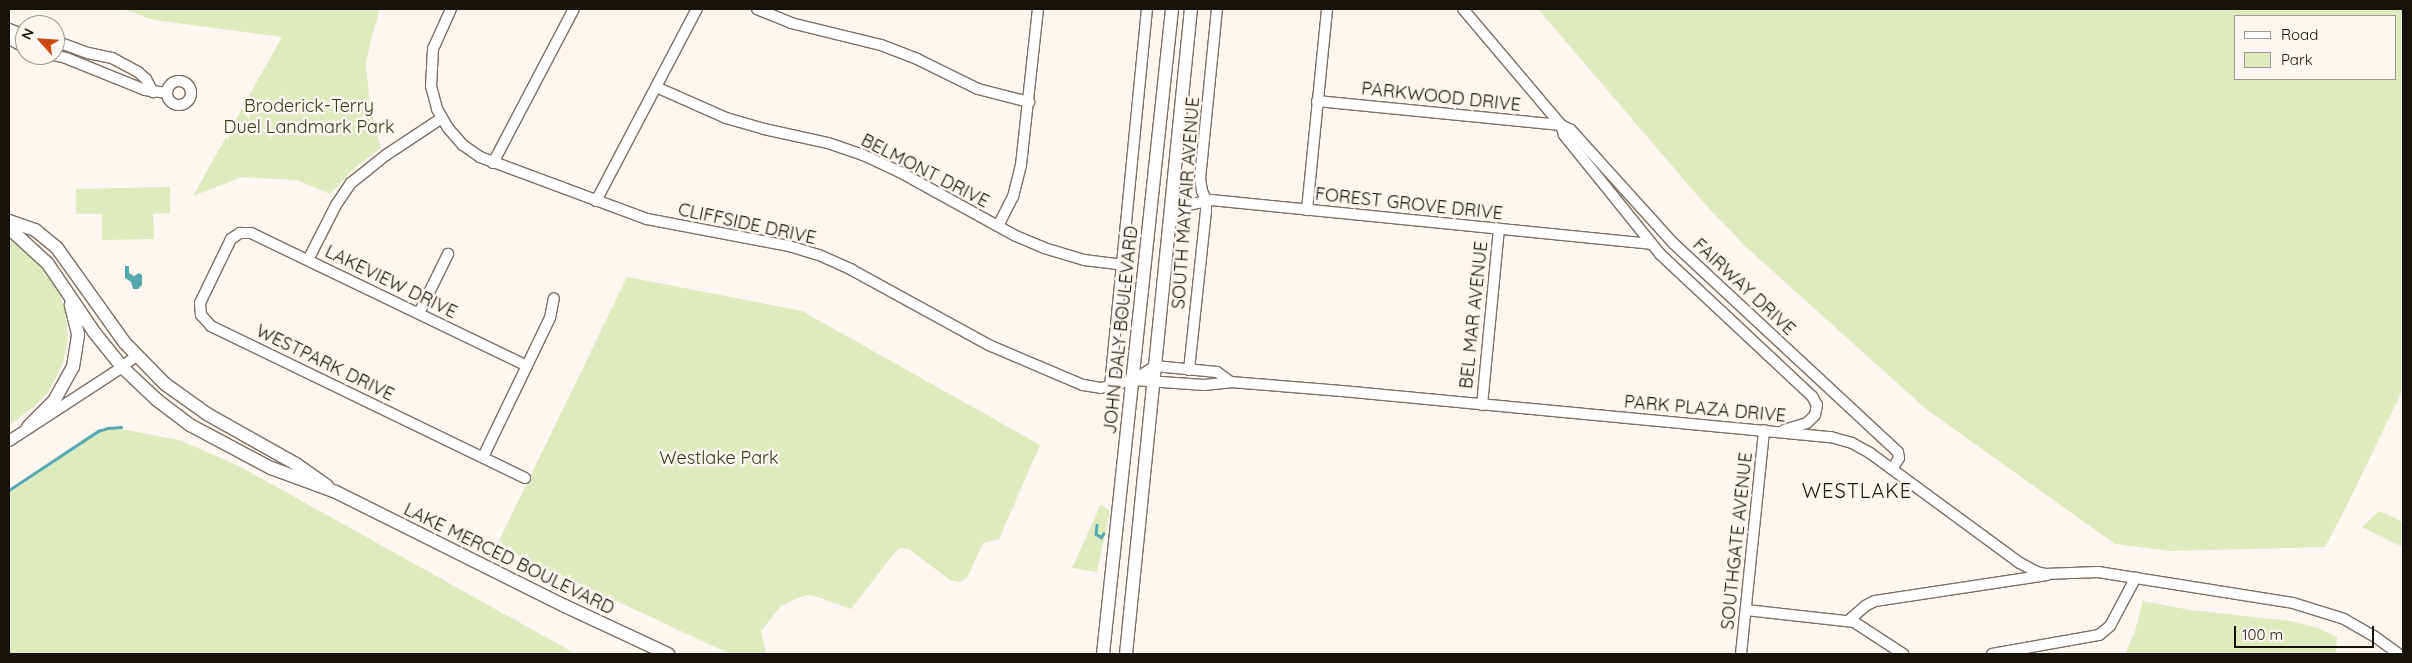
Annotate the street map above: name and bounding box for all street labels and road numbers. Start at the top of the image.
street label: PARKWOOD DRIVE [1360,78,1522,116]
street label: SOUTH MAYFAIR AVENUE [1168,96,1204,310]
street label: BELMONT DRIVE [857,129,993,213]
street label: FOREST GROVE DRIVE [1314,183,1504,225]
street label: CLIFFSIDE DRIVE [676,199,818,249]
street label: JOHN DALY BOULEVARD [1099,225,1143,435]
street label: FAIRWAY DRIVE [1688,234,1800,340]
street label: BEL MAR AVENUE [1456,240,1492,390]
street label: LAKEVIEW DRIVE [321,241,461,323]
street label: WESTPARK DRIVE [252,320,398,406]
street label: PARK PLAZA DRIVE [1623,391,1787,427]
street label: SOUTHGATE AVENUE [1717,451,1757,631]
street label: LAKE MERCED BOULEVARD [400,499,618,619]

